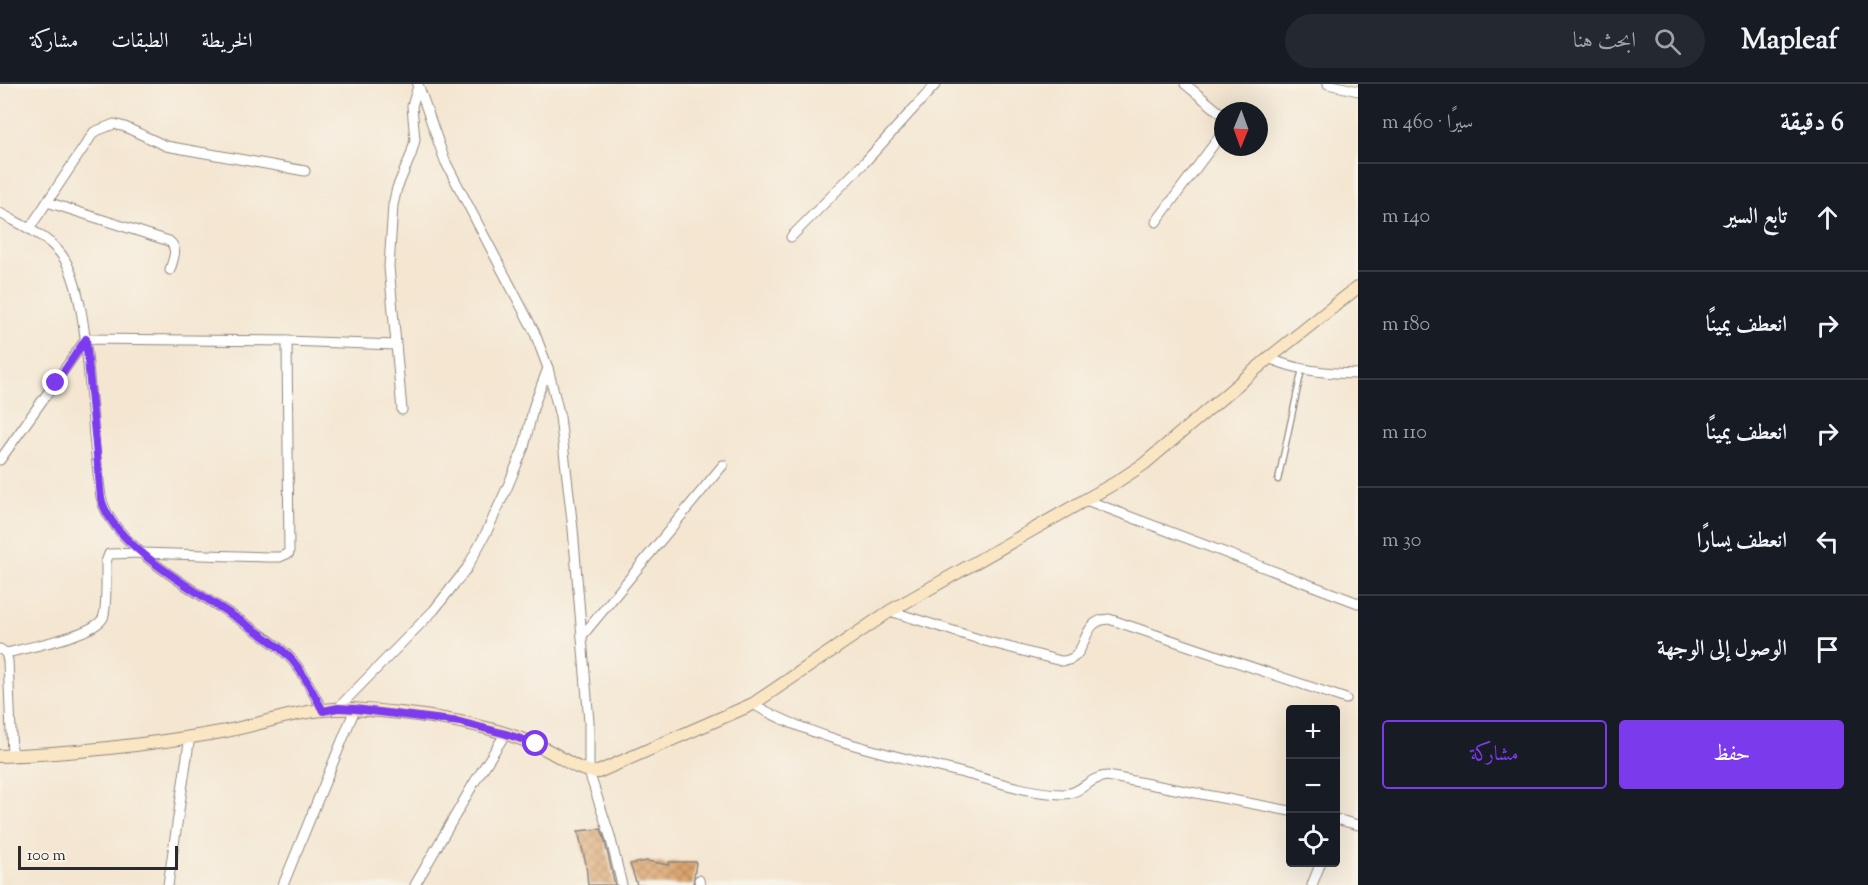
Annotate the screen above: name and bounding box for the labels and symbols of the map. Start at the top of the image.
north arrow [1214,102,1268,156]
route end [42,369,68,395]
route start [522,730,548,756]
scale bar [18,843,178,870]

